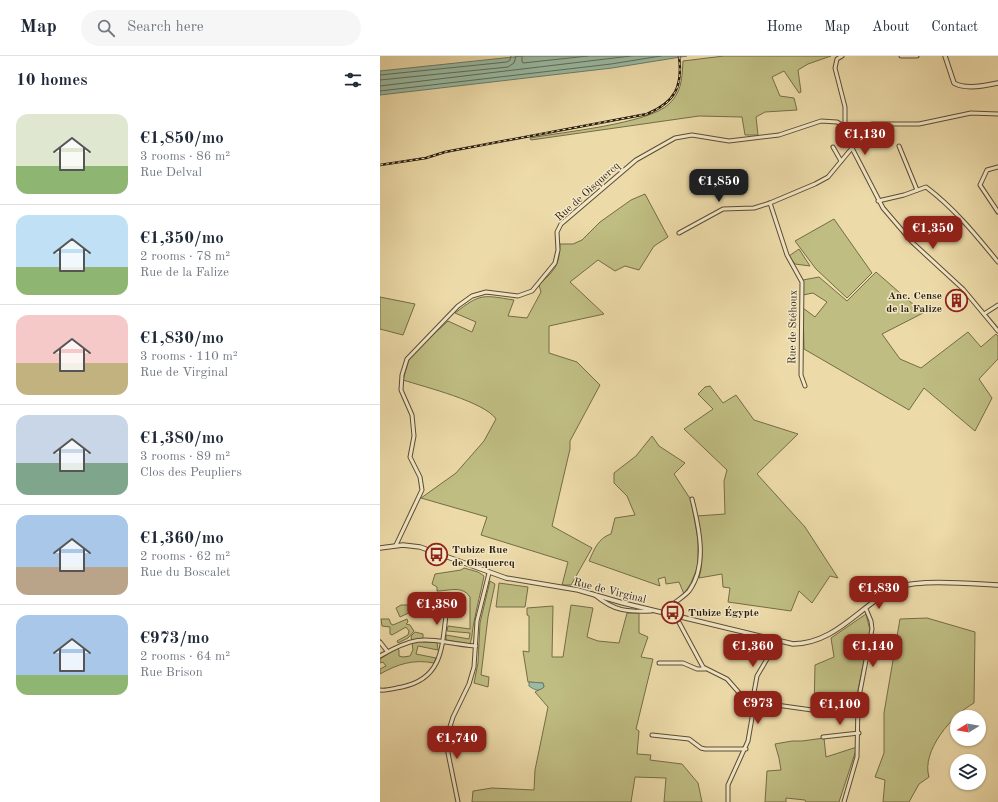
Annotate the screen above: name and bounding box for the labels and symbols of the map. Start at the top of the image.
pin: €1,130 [832,122,898,156]
street label: Rue de Oisquercq [554,160,623,224]
pin: €1,850 [686,169,752,203]
pin: €1,350 [900,216,966,250]
building icon: Anc. Cense de la Falize [944,288,970,314]
street label: Rue de Stéhoux [787,289,800,364]
place label: Anc. Cense de la Falize [886,291,942,315]
bus stop icon: Tubize Rue de Oisquercq [424,542,450,568]
place label: Tubize Rue de Oisquercq [452,545,515,569]
pin: €1,830 [846,576,912,610]
street label: Rue de Virginal [572,577,647,606]
pin: €1,380 [404,592,470,626]
bus stop icon: Tubize Égypte [659,599,685,625]
place label: Tubize Égypte [688,606,759,619]
pin: €1,360 [720,634,786,668]
pin: €1,140 [840,634,906,668]
pin: €973 [734,691,782,725]
pin: €1,100 [807,692,873,726]
north arrow [950,710,986,746]
pin: €1,740 [424,726,490,760]

